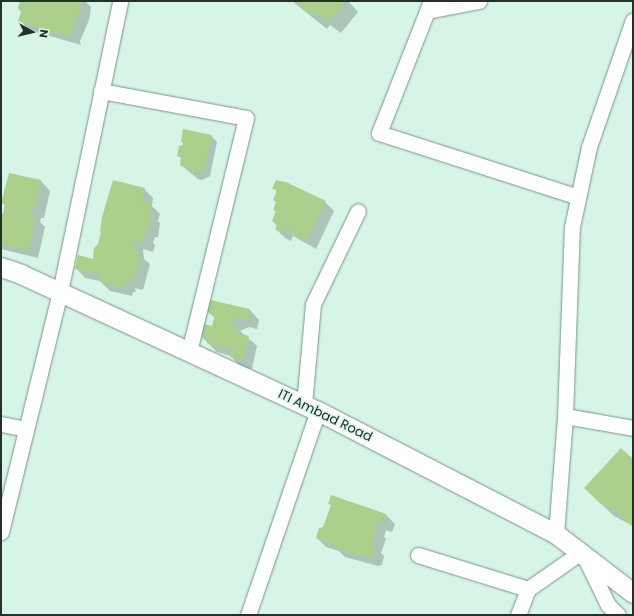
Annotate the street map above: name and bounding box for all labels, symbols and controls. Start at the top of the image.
north arrow [12,12,52,52]
text: N [35,28,52,39]
street label: ITI Ambad Road [275,386,375,446]

